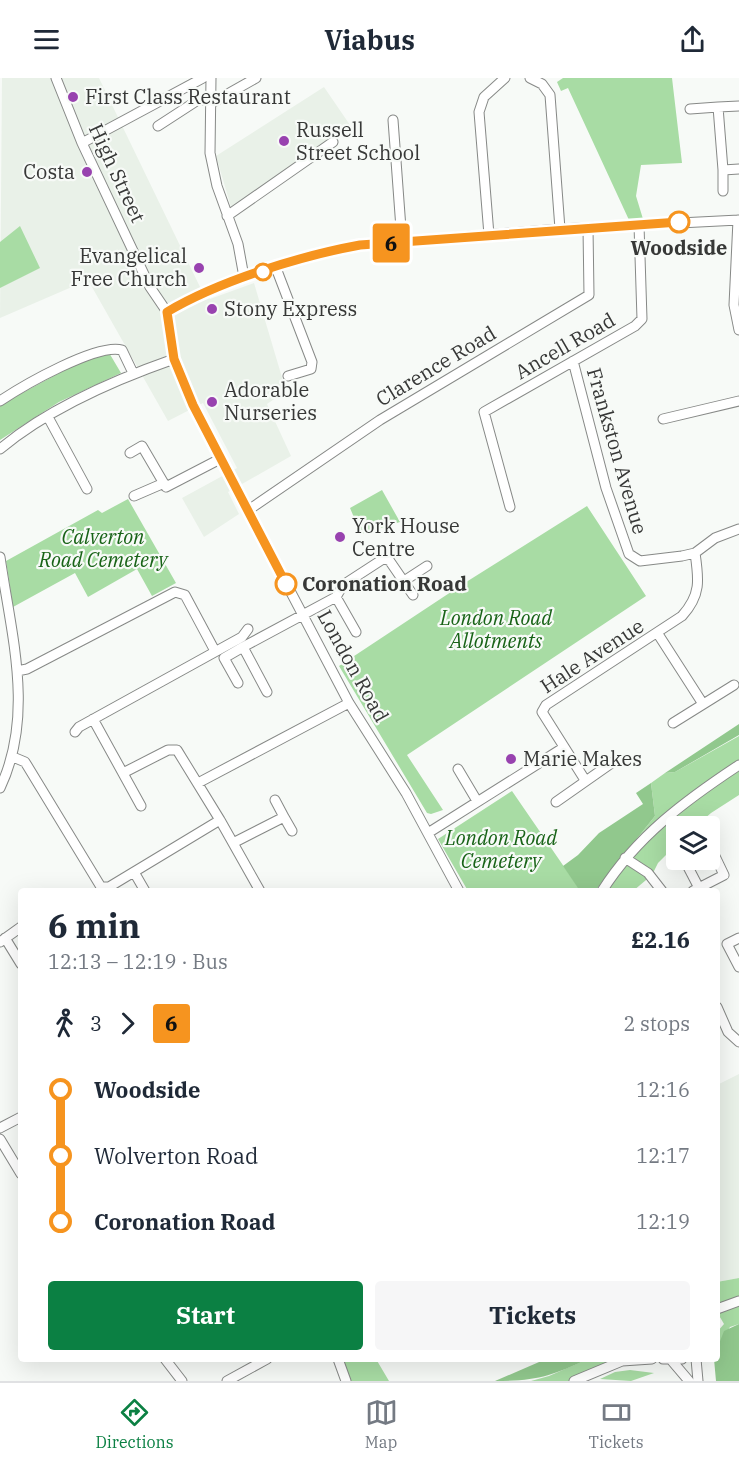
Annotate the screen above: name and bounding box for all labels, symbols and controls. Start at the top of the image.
text: Viabus [324,22,415,57]
icon: menu [30,23,63,56]
icon: share [676,23,709,56]
place label: First Class Restaurant [85,83,291,110]
marker: First Class Restaurant [66,90,80,104]
place label: Russell Street School [296,116,420,166]
street label: High Street [83,119,152,227]
marker: Russell Street School [277,134,291,148]
place label: Costa [23,158,75,185]
marker: Costa [80,165,94,179]
marker: Woodside [668,211,690,233]
line badge: 6 [372,224,410,262]
text: 6 [385,229,397,257]
place label: Woodside [631,234,727,261]
place label: Evangelical Free Church [71,242,187,292]
marker: Evangelical Free Church [192,261,206,275]
unlabelled marker [254,263,272,281]
place label: Stony Express [224,295,357,322]
marker: Stony Express [205,302,219,316]
street label: Ancell Road [510,306,620,385]
street label: Clarence Road [371,319,501,412]
street label: Frankston Avenue [581,364,654,537]
place label: Adorable Nurseries [224,376,317,426]
marker: Adorable Nurseries [205,395,219,409]
place label: York House Centre [352,512,460,562]
park label: Calverton Road Cemetery [38,523,169,573]
marker: York House Centre [333,530,347,544]
place label: Coronation Road [302,570,467,597]
marker: Coronation Road [275,573,297,595]
park label: London Road Allotments [439,604,553,654]
street label: London Road [311,605,395,727]
street label: Hale Avenue [535,612,649,699]
place label: Marie Makes [523,745,642,772]
marker: Marie Makes [504,752,518,766]
map controls [666,816,720,870]
button: layers [666,816,720,870]
park label: London Road Cemetery [444,824,558,874]
text: 6 min [48,904,140,947]
text: £2.16 [631,925,690,954]
text: 12:13 – 12:19 · Bus [48,948,228,975]
icon: walk [48,1007,81,1040]
icon: forward [111,1007,144,1040]
text: 6 [165,1009,178,1037]
text: 3 [90,1010,102,1037]
text: 2 stops [623,1010,690,1037]
text: Woodside [94,1075,200,1104]
text: 12:16 [636,1076,690,1103]
text: Wolverton Road [94,1141,258,1170]
text: 12:17 [636,1142,690,1169]
text: Coronation Road [94,1207,275,1236]
text: 12:19 [636,1208,690,1235]
button: Start [48,1281,363,1350]
button: Tickets [375,1281,690,1350]
tab: Directions [96,1396,174,1452]
tab: Map [365,1396,398,1452]
tab: Tickets [589,1396,643,1452]

